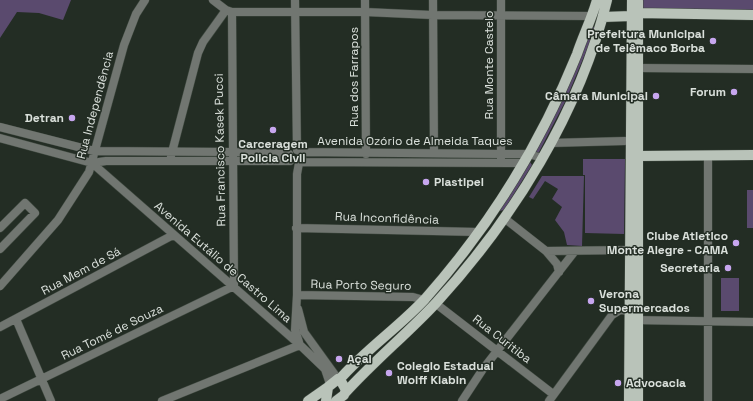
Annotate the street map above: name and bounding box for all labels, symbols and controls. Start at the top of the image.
street label: Rua Monte Castelo [481,11,497,119]
place label: Prefeitura Municipal de Telêmaco Borba [587,26,705,56]
street label: Rua dos Farrapos [346,27,362,127]
marker: Prefeitura Municipal de Telêmaco Borba [708,36,718,46]
street label: Rua Independência [73,49,117,161]
street label: Rua Francisco Kasek Pucci [211,73,229,227]
place label: Forum [690,84,726,100]
marker: Forum [729,87,739,97]
place label: Câmara Municipal [545,88,648,104]
marker: Câmara Municipal [651,91,661,101]
place label: Detran [25,110,64,126]
marker: Detran [67,113,77,123]
marker: Carceragem Policia Civil [268,125,278,135]
street label: Avenida Ozório de Almeida Taques [317,133,513,149]
place label: Carceragem Policia Civil [238,136,308,166]
place label: Plastipel [434,174,484,190]
marker: Plastipel [421,177,431,187]
street label: Avenida Eutálio de Castro Lima [151,198,295,326]
street label: Rua Inconfidência [335,208,439,228]
place label: Clube Atletico Monte Alegre - CAMA [607,228,728,258]
marker: Clube Atletico Monte Alegre - CAMA [731,238,741,248]
street label: Rua Mem de Sá [38,243,124,299]
place label: Secretaria [660,260,720,276]
marker: Secretaria [723,263,733,273]
street label: Rua Porto Seguro [310,276,412,294]
place label: Verona Supermercados [599,286,690,316]
marker: Verona Supermercados [586,296,596,306]
street label: Rua Tomé de Souza [58,300,166,364]
street label: Rua Curitiba [469,311,535,367]
place label: Açai [347,351,372,367]
marker: Açai [334,354,344,364]
place label: Colegio Estadual Wolff Klabin [397,358,494,388]
marker: Colegio Estadual Wolff Klabin [384,368,394,378]
place label: Advocacia [626,375,686,391]
marker: Advocacia [613,378,623,388]

